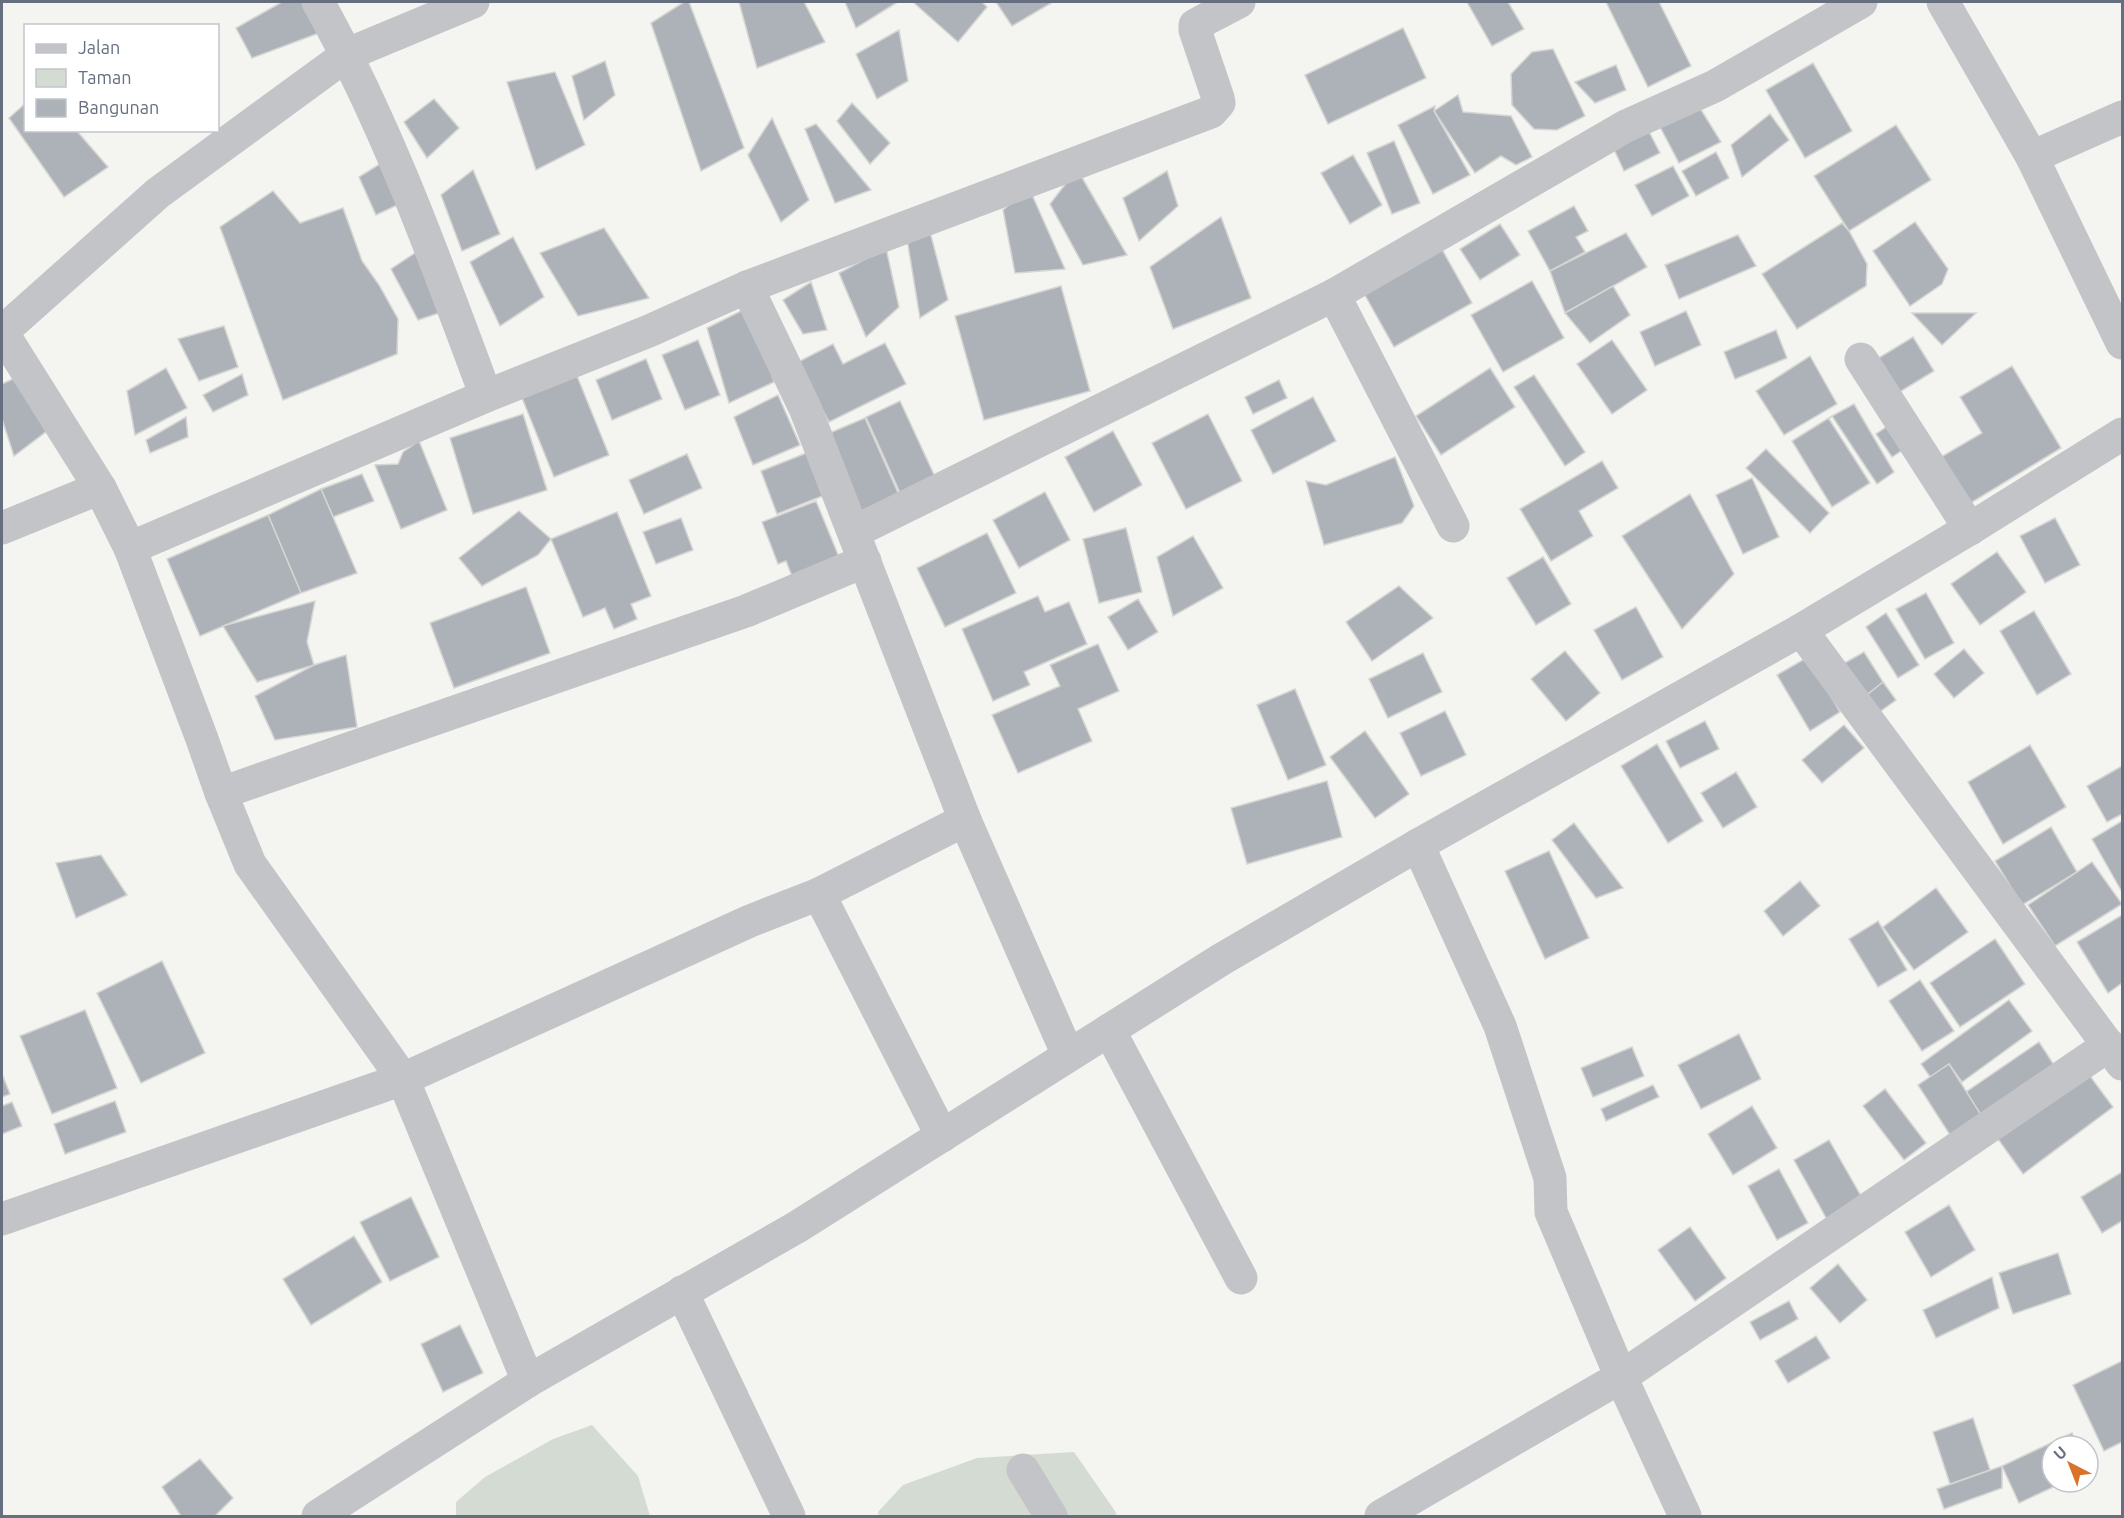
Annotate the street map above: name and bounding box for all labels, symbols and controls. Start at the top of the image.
legend [24,24,219,132]
text: Jalan [78,37,120,57]
text: Taman [78,67,132,87]
text: Bangunan [78,97,159,117]
north arrow [2040,1434,2100,1494]
text: U [2050,1442,2070,1463]

